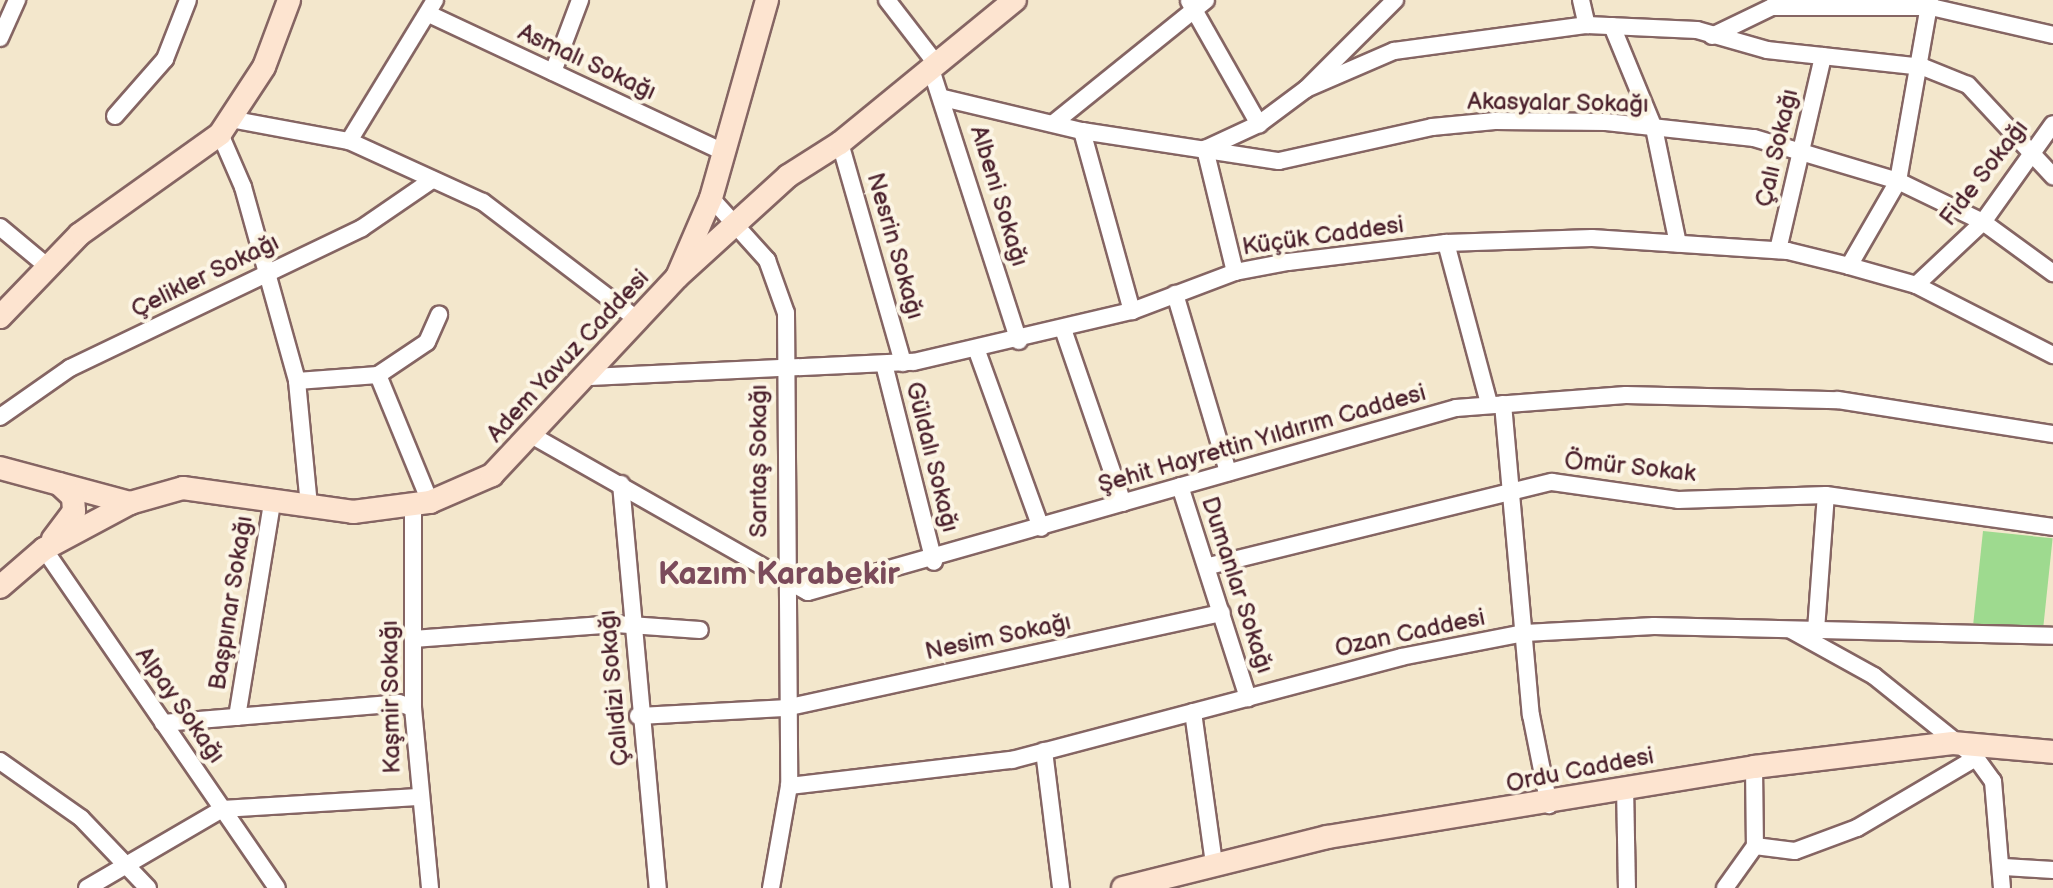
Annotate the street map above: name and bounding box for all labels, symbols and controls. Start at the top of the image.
street label: Asmalı Sokağı [513,17,661,107]
street label: Çalı Sokağı [1749,86,1805,210]
street label: Akasyalar Sokağı [1467,87,1649,119]
street label: Fide Sokağı [1934,114,2034,232]
street label: Albeni Sokağı [964,122,1034,270]
street label: Nesrin Sokağı [860,169,930,323]
street label: Küçük Caddesi [1240,210,1406,262]
street label: Çelikler Sokağı [126,228,284,324]
street label: Adem Yavuz Caddesi [480,263,656,449]
street label: Şehit Hayrettin Yıldırım Caddesi [1094,378,1430,500]
street label: Güldalı Sokağı [899,379,965,535]
street label: Sarıtaş Sokağı [745,384,773,538]
street label: Ömür Sokak [1563,446,1697,488]
street label: Dumanlar Sokağı [1195,493,1279,677]
street label: Başpınar Sokağı [203,514,259,692]
district label: Kazım Karabekir [658,556,900,594]
street label: Ozan Caddesi [1332,603,1488,663]
street label: Nesim Sokağı [922,607,1074,667]
street label: Çalıdizi Sokağı [593,608,635,768]
street label: Kaşmir Sokağı [375,620,407,774]
street label: Alpay Sokağı [129,640,231,770]
street label: Ordu Caddesi [1504,742,1656,798]

